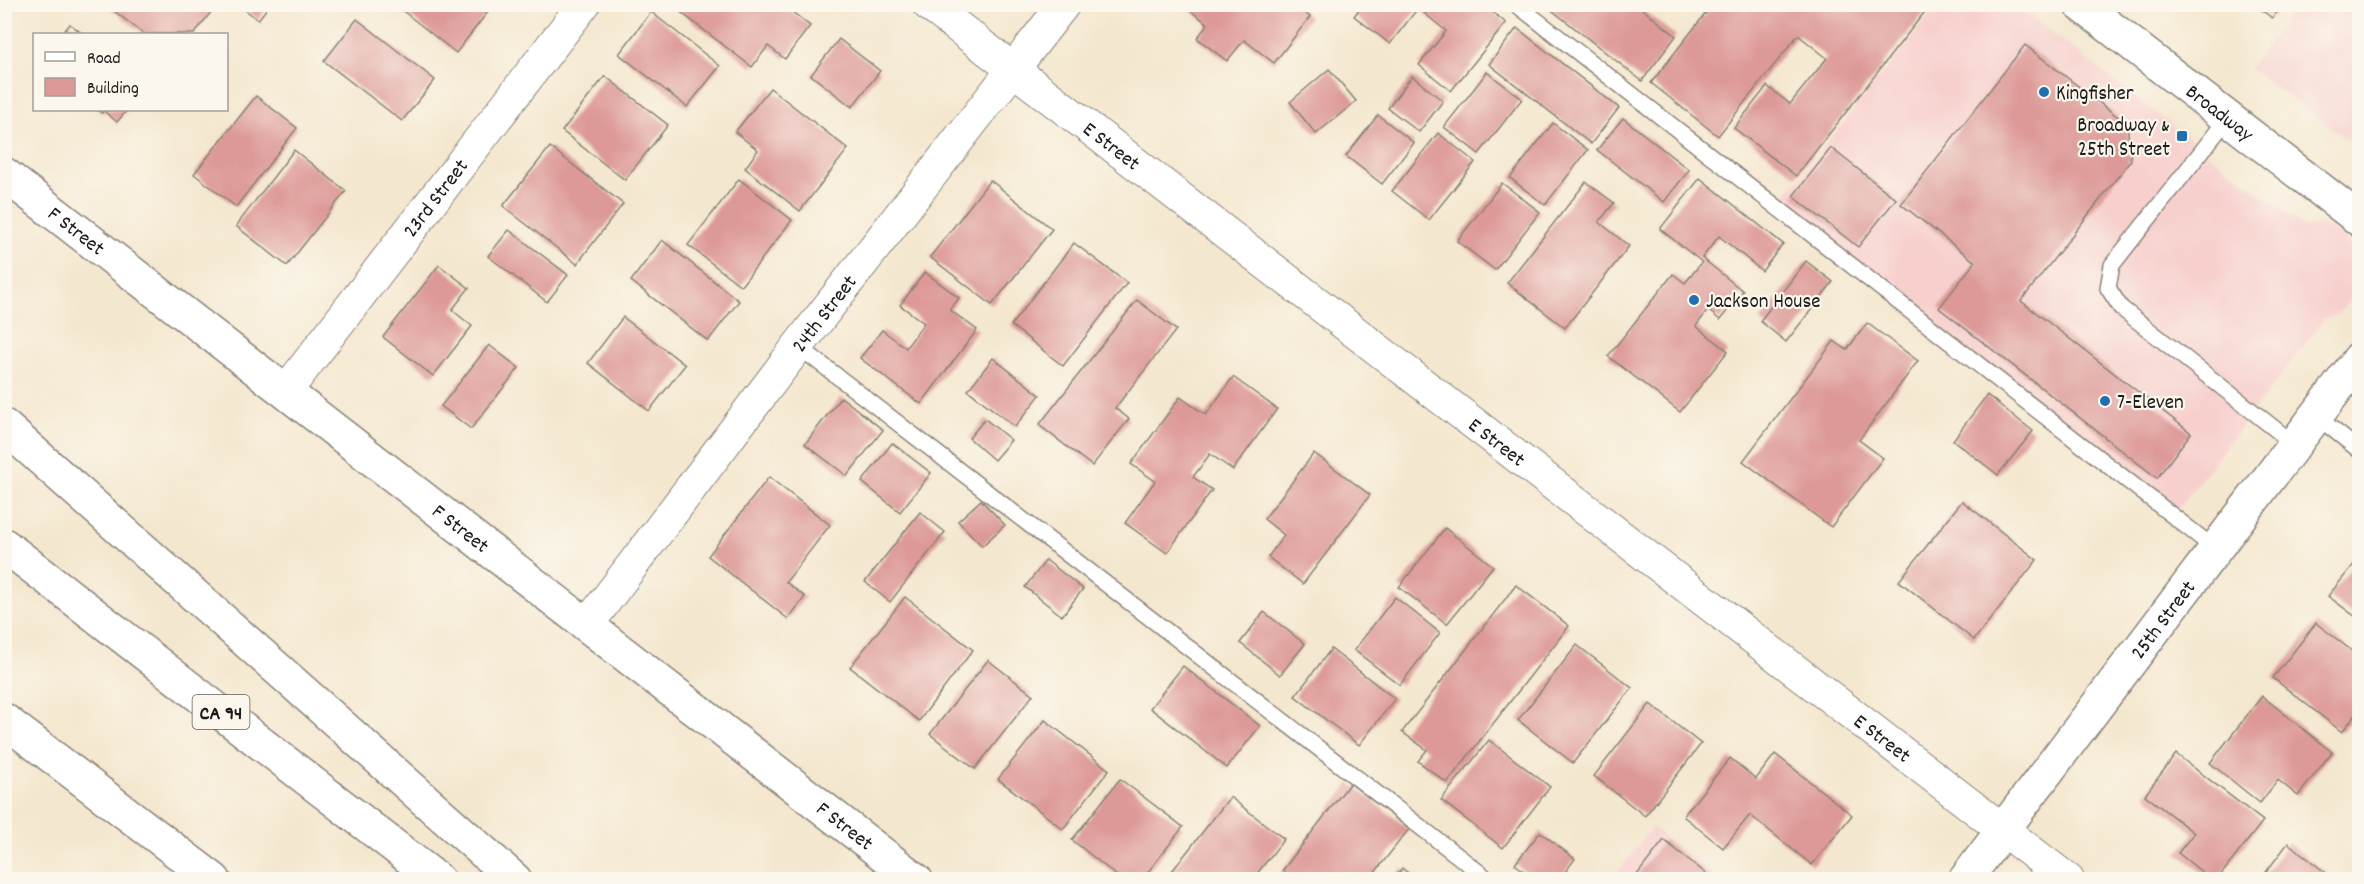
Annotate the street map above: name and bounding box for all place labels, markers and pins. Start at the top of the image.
place label: Kingfisher [2056,80,2134,110]
marker: Kingfisher [2037,85,2051,99]
place label: Broadway & 25th Street [2077,112,2170,166]
marker: Broadway & 25th Street [2175,129,2189,143]
place label: Jackson House [1706,288,1820,318]
marker: Jackson House [1687,293,1701,307]
place label: 7-Eleven [2117,389,2184,419]
marker: 7-Eleven [2098,394,2112,408]

